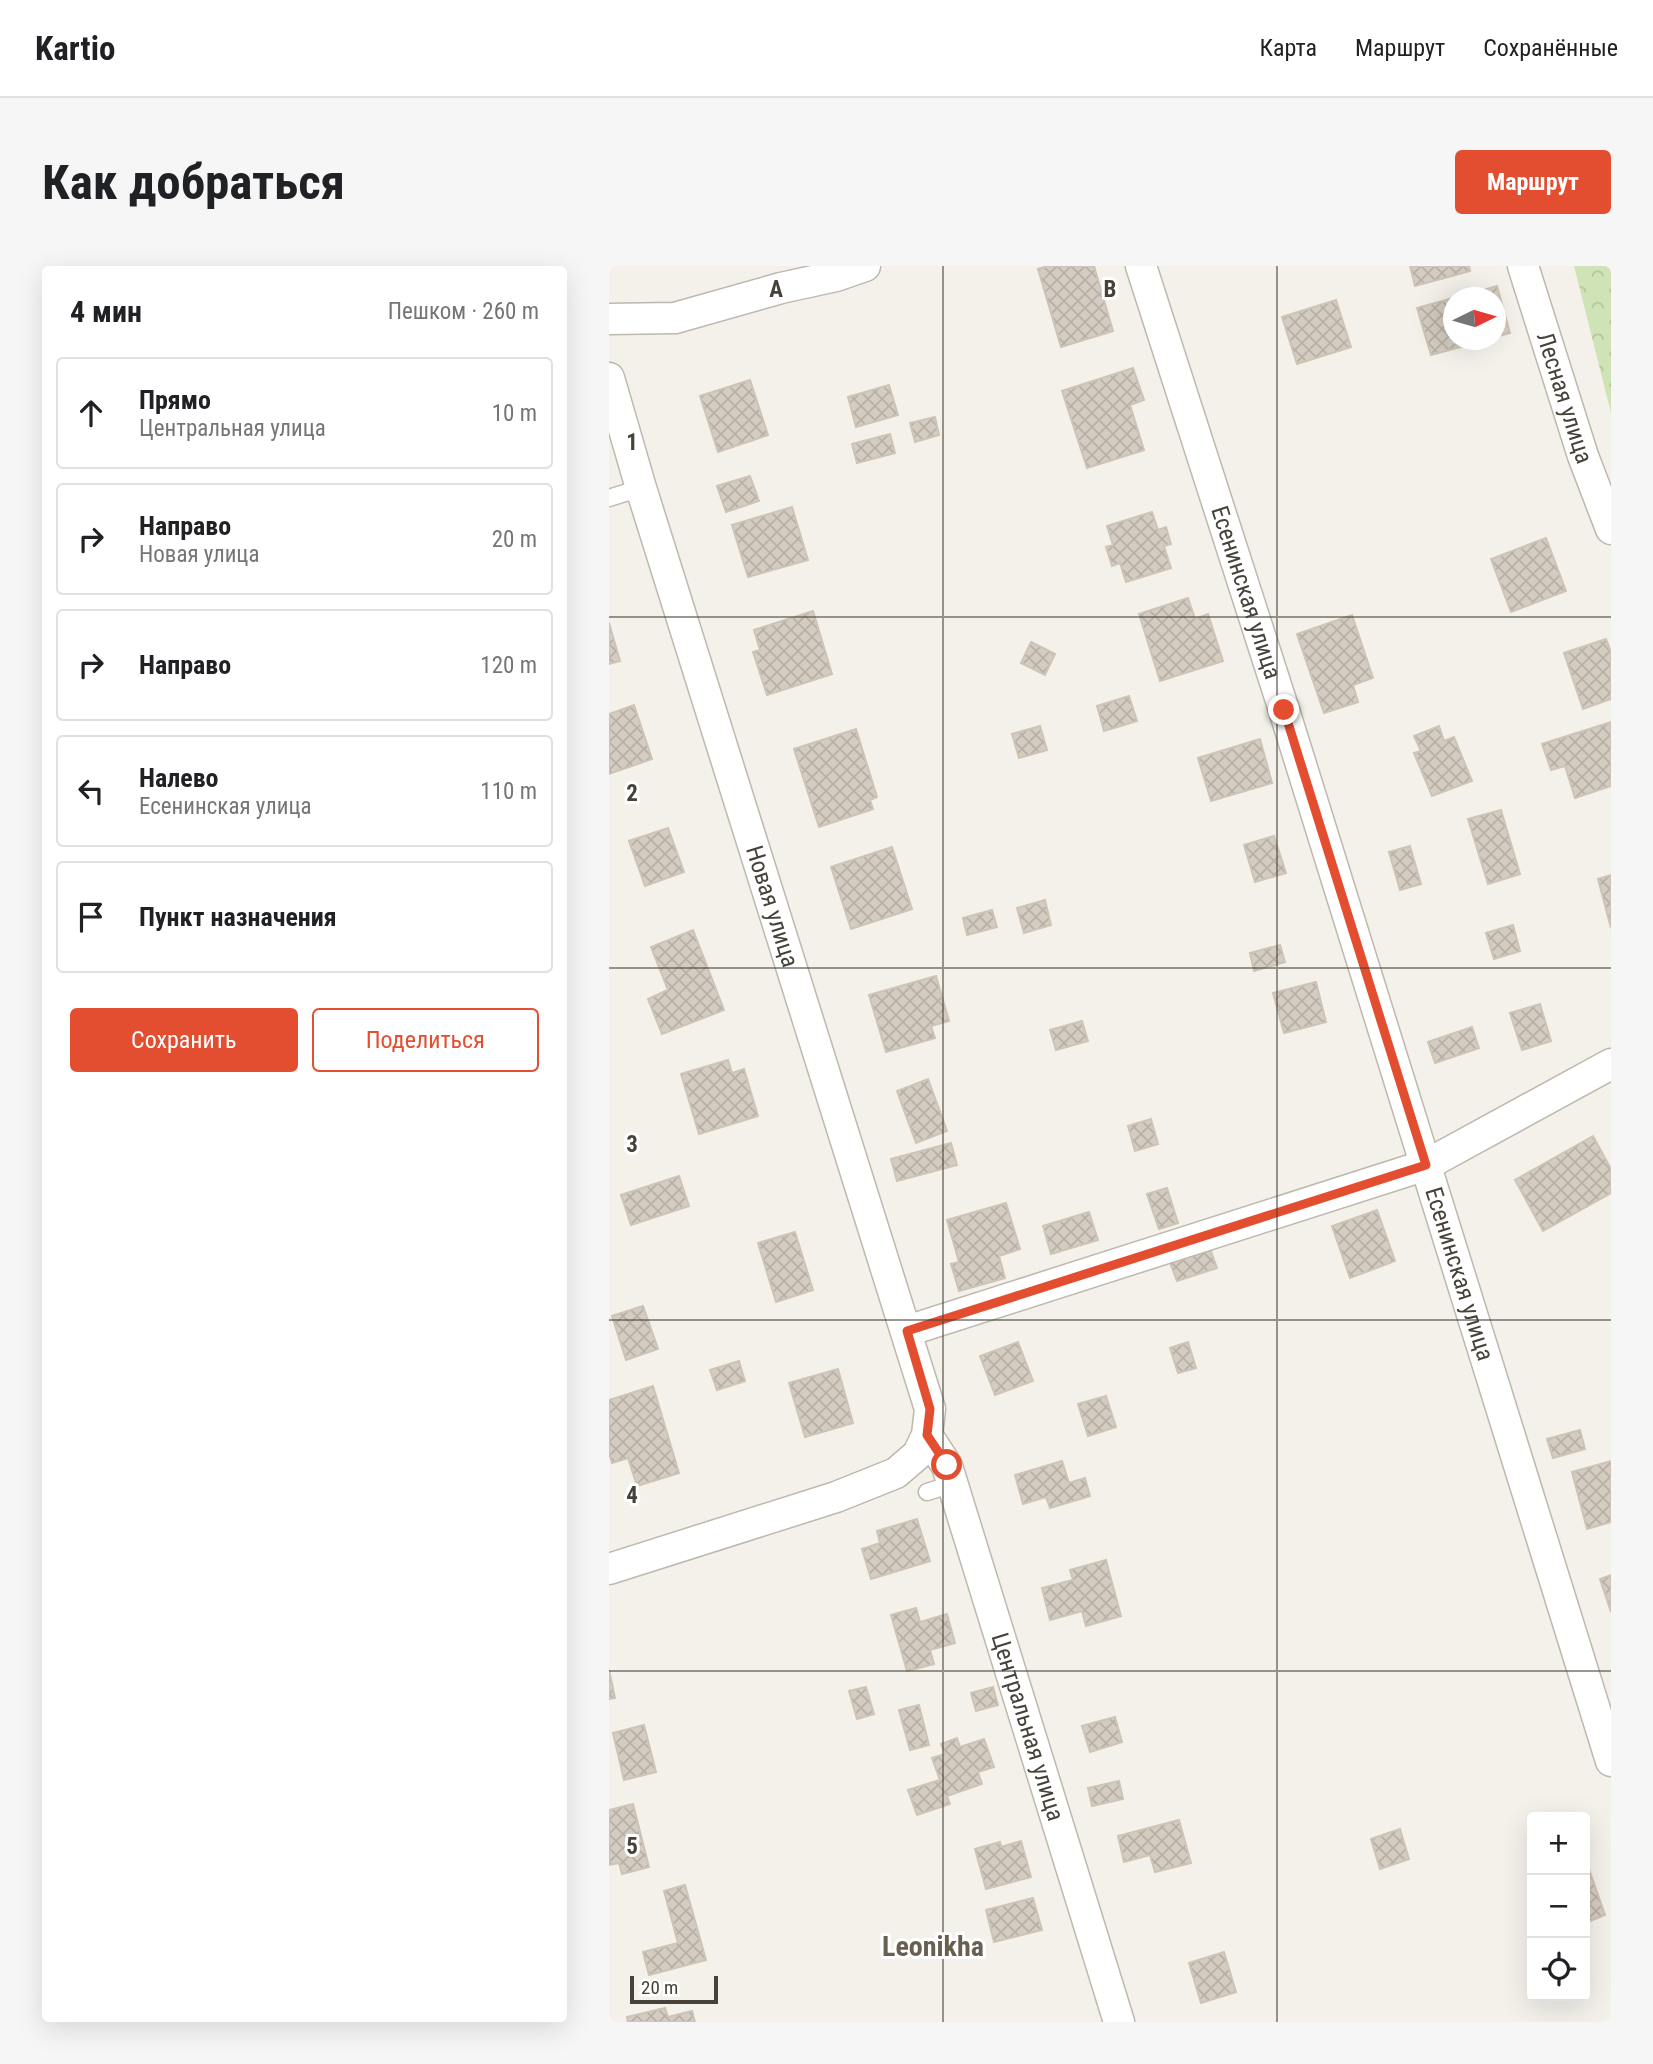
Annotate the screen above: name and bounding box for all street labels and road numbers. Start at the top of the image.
street label: Лесная улица [1531,329,1598,467]
street label: Есенинская улица [1205,503,1287,682]
street label: Новая улица [740,842,804,970]
street label: Есенинская улица [1419,1184,1500,1364]
street label: Центральная улица [986,1630,1070,1824]

